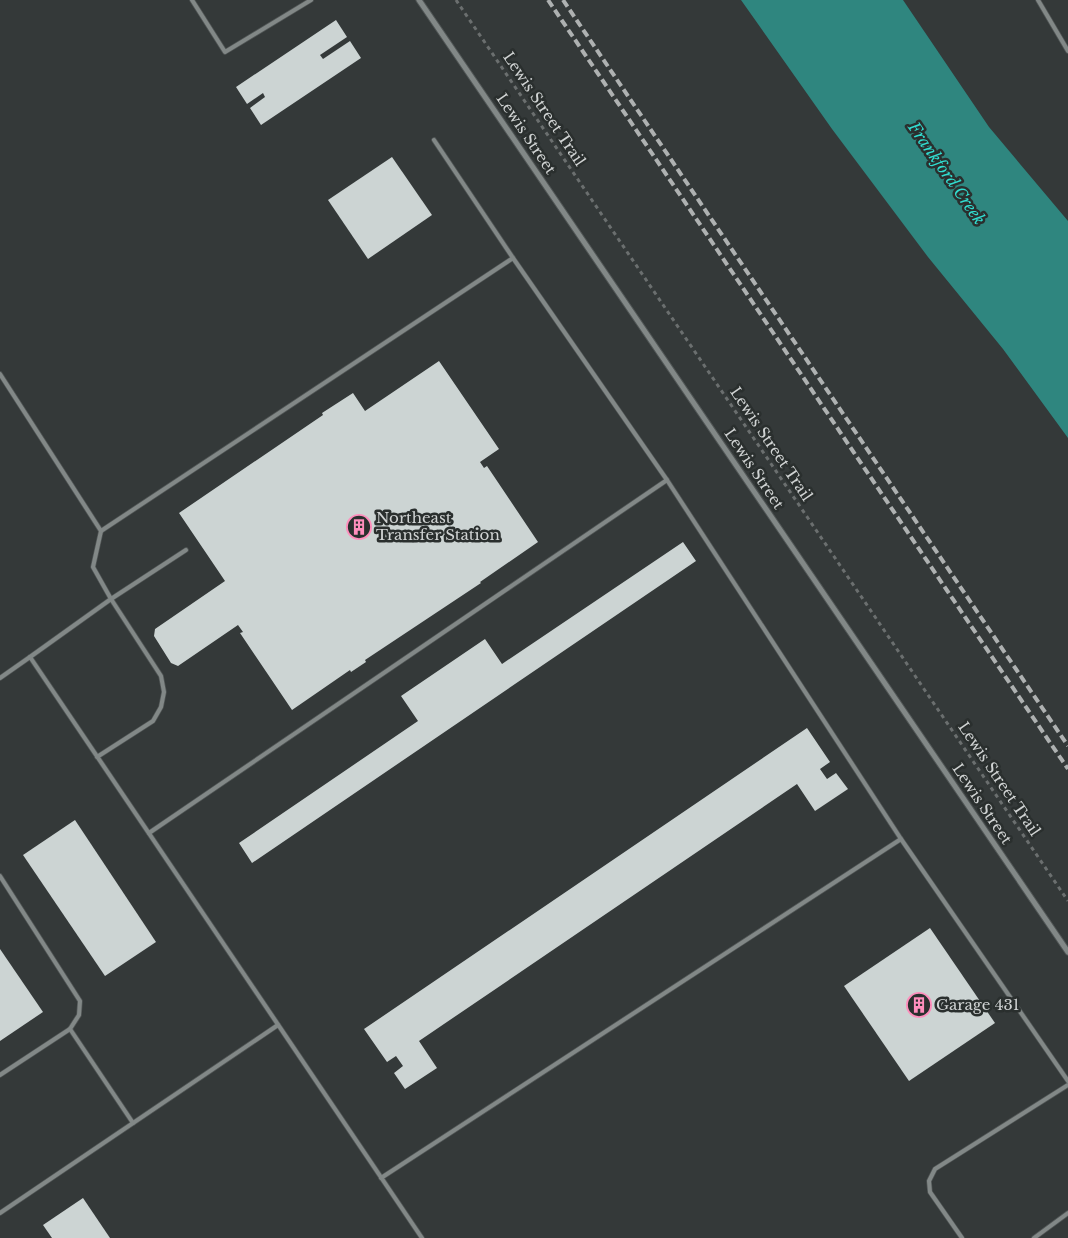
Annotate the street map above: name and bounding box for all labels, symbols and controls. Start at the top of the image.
street label: Lewis Street Trail [499,48,589,170]
street label: Lewis Street [492,90,560,178]
water label: Frankford Creek [904,117,990,228]
street label: Lewis Street Trail [726,383,816,505]
street label: Lewis Street [720,425,788,513]
place label: Northeast Transfer Station [376,508,500,544]
building icon: Northeast Transfer Station [346,514,372,540]
street label: Lewis Street Trail [954,718,1044,840]
street label: Lewis Street [948,760,1016,848]
building icon: Garage 431 [906,992,932,1018]
place label: Garage 431 [936,995,1019,1014]

